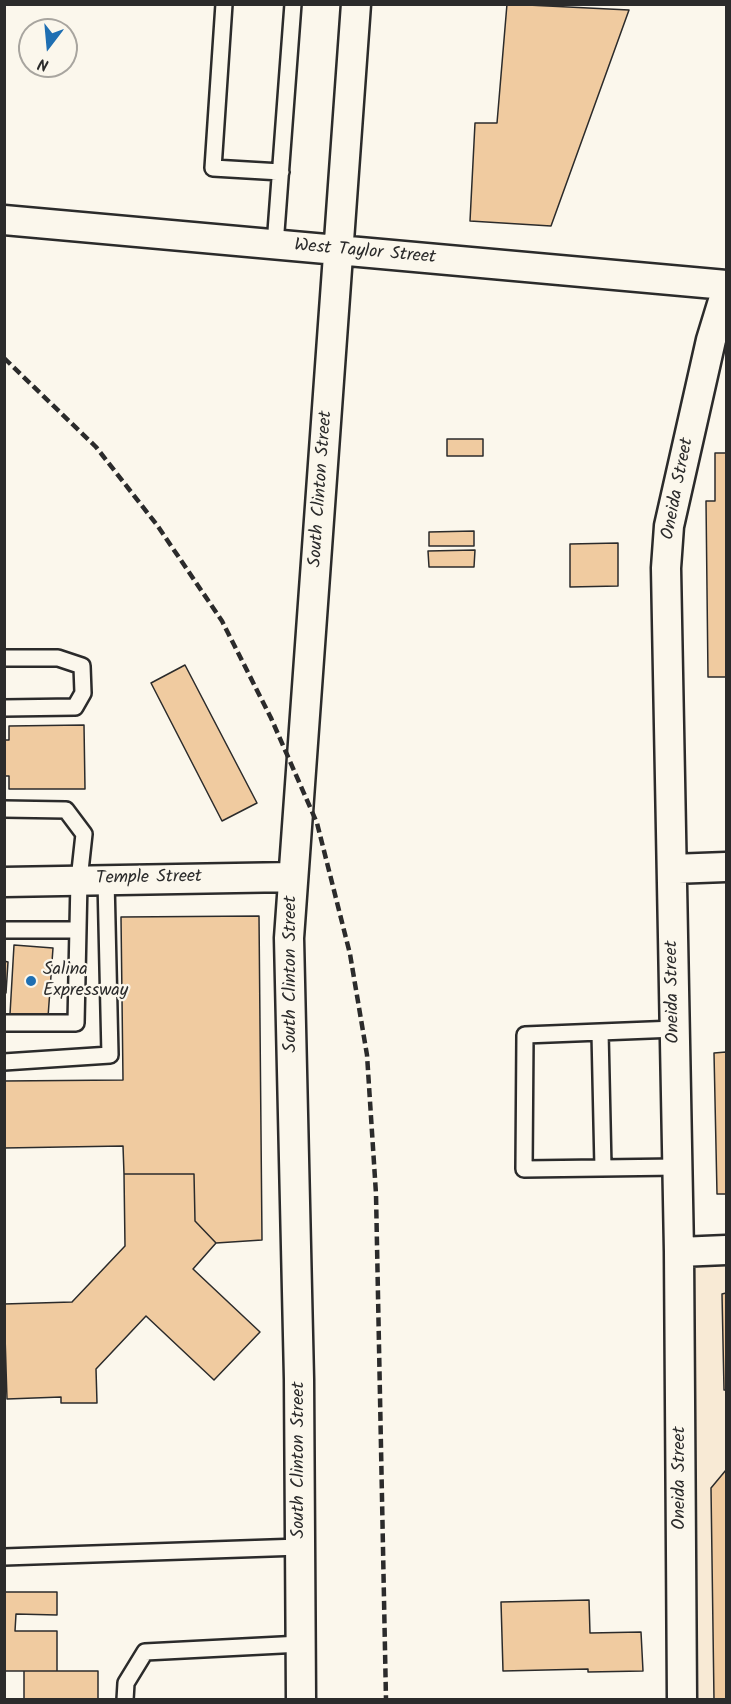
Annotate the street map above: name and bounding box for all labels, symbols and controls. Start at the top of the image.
north arrow [18,18,78,78]
text: N [35,50,52,77]
street label: West Taylor Street [293,236,437,270]
street label: South Clinton Street [306,410,338,568]
street label: Oneida Street [659,436,699,542]
street label: Temple Street [96,867,202,891]
street label: South Clinton Street [281,896,303,1052]
street label: Oneida Street [662,940,686,1044]
place label: Salina Expressway [43,960,128,1002]
marker: Salina Expressway [24,974,38,988]
street label: South Clinton Street [289,1382,311,1538]
street label: Oneida Street [670,1426,692,1530]

